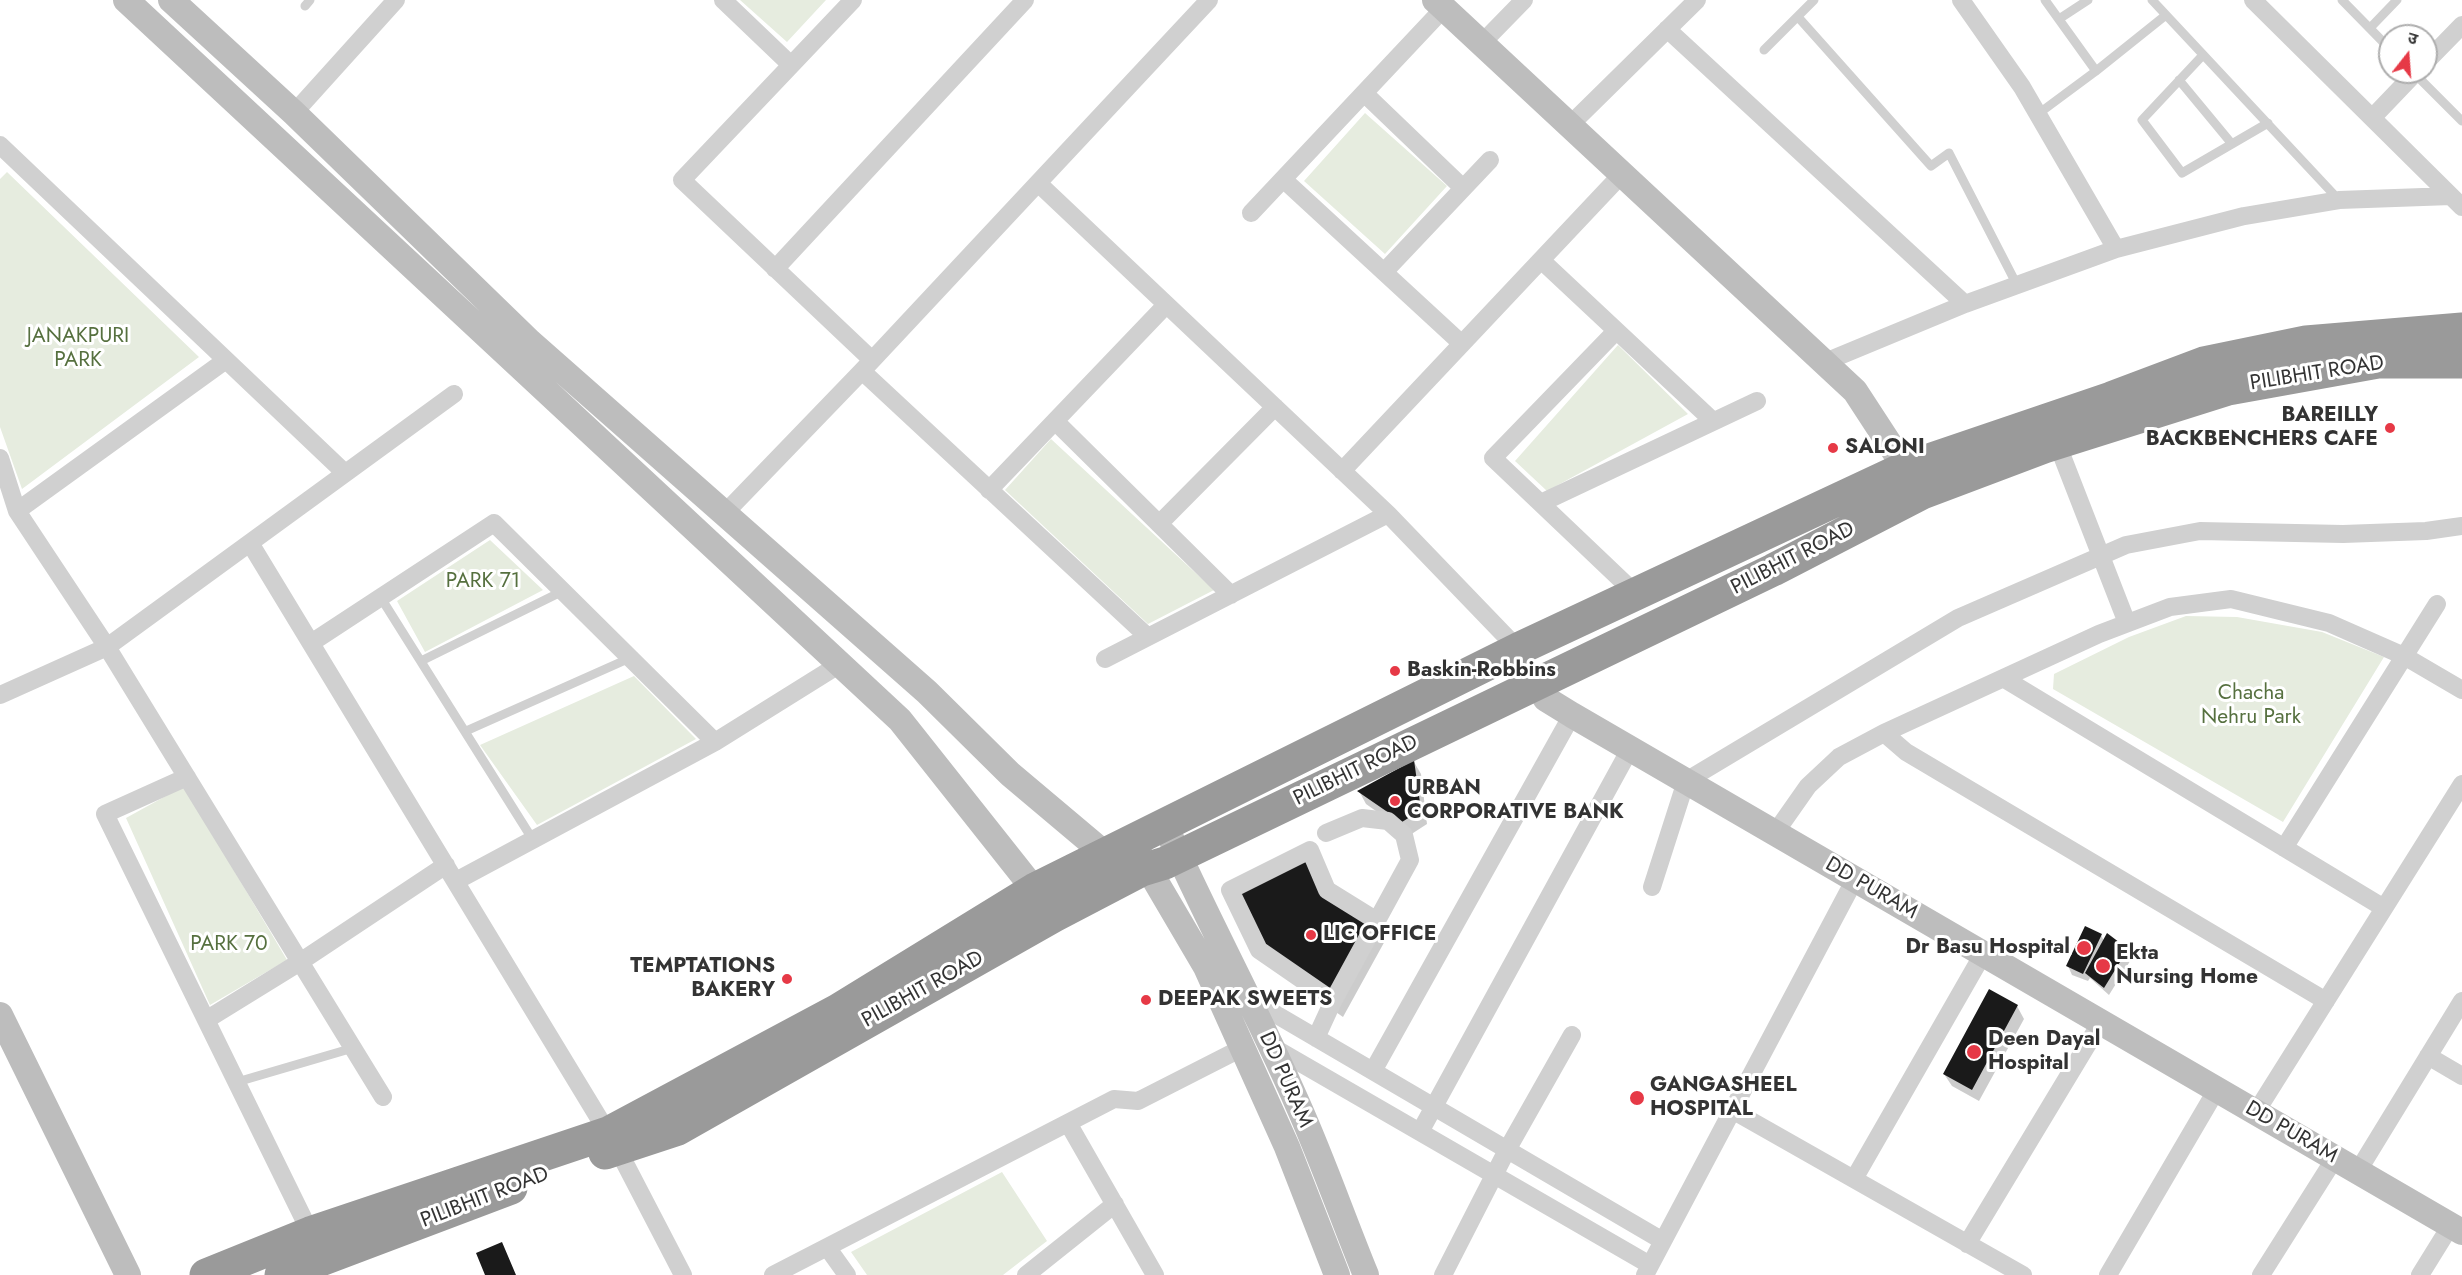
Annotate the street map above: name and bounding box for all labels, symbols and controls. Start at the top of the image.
north arrow [2378,24,2438,84]
text: उ [2405,26,2421,51]
park label: JANAKPURI PARK [27,324,129,374]
street label: PILIBHIT ROAD [2248,351,2386,397]
place label: BAREILLY BACKBENCHERS CAFE [2146,403,2378,453]
marker: BAREILLY BACKBENCHERS CAFE [2383,421,2397,435]
place label: SALONI [1845,435,1925,461]
marker: SALONI [1826,441,1840,455]
street label: PILIBHIT ROAD [1727,517,1859,601]
park label: PARK 71 [446,569,520,595]
place label: Baskin-Robbins [1407,658,1556,684]
marker: Baskin-Robbins [1388,664,1402,678]
park label: Chacha Nehru Park [2201,681,2301,731]
street label: PILIBHIT ROAD [1290,730,1422,812]
place label: URBAN CORPORATIVE BANK [1407,776,1624,826]
marker: URBAN CORPORATIVE BANK [1388,794,1402,808]
street label: DD PURAM [1820,853,1922,925]
place label: LIC OFFICE [1323,922,1436,948]
marker: LIC OFFICE [1304,928,1318,942]
park label: PARK 70 [190,932,268,958]
place label: Dr Basu Hospital [1906,935,2070,961]
marker: Dr Basu Hospital [2075,939,2093,957]
place label: Ekta Nursing Home [2116,941,2258,991]
street label: PILIBHIT ROAD [858,946,988,1034]
place label: TEMPTATIONS BAKERY [630,954,775,1004]
marker: Ekta Nursing Home [2094,957,2112,975]
marker: TEMPTATIONS BAKERY [780,972,794,986]
place label: DEEPAK SWEETS [1158,987,1332,1013]
marker: DEEPAK SWEETS [1139,993,1153,1007]
place label: Deen Dayal Hospital [1988,1027,2100,1077]
street label: DD PURAM [1253,1028,1317,1132]
marker: Deen Dayal Hospital [1965,1043,1983,1061]
place label: GANGASHEEL HOSPITAL [1650,1073,1797,1123]
marker: GANGASHEEL HOSPITAL [1628,1089,1646,1107]
street label: DD PURAM [2240,1097,2342,1169]
street label: PILIBHIT ROAD [417,1162,553,1234]

